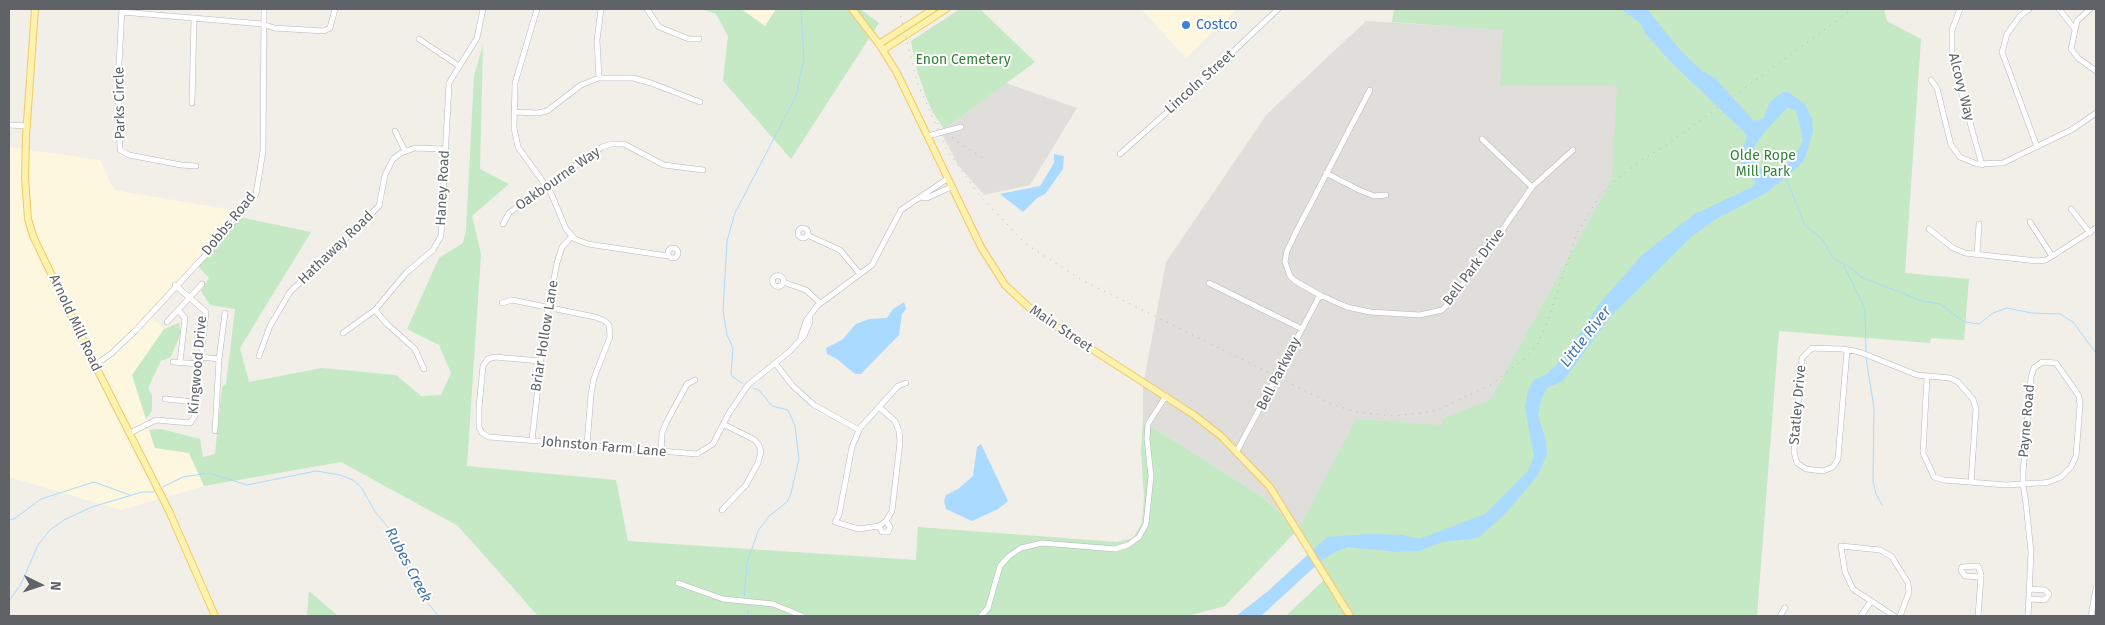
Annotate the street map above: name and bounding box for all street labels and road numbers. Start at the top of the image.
street label: Lincoln Street [1162,46,1238,118]
street label: Alcovy Way [1944,51,1978,123]
street label: Parks Circle [111,66,129,140]
street label: Oakbourne Way [512,144,604,214]
street label: Haney Road [433,150,453,226]
street label: Dobbs Road [198,189,260,259]
street label: Hathaway Road [295,208,377,288]
street label: Bell Park Drive [1440,225,1508,309]
street label: Arnold Mill Road [45,272,105,374]
street label: Briar Hollow Lane [528,279,562,393]
street label: Main Street [1026,302,1096,356]
street label: Kingwood Drive [185,315,211,415]
street label: Bell Parkway [1253,335,1305,413]
street label: Statley Drive [1786,364,1810,446]
street label: Payne Road [2015,384,2039,458]
street label: Johnston Farm Lane [541,433,667,461]

